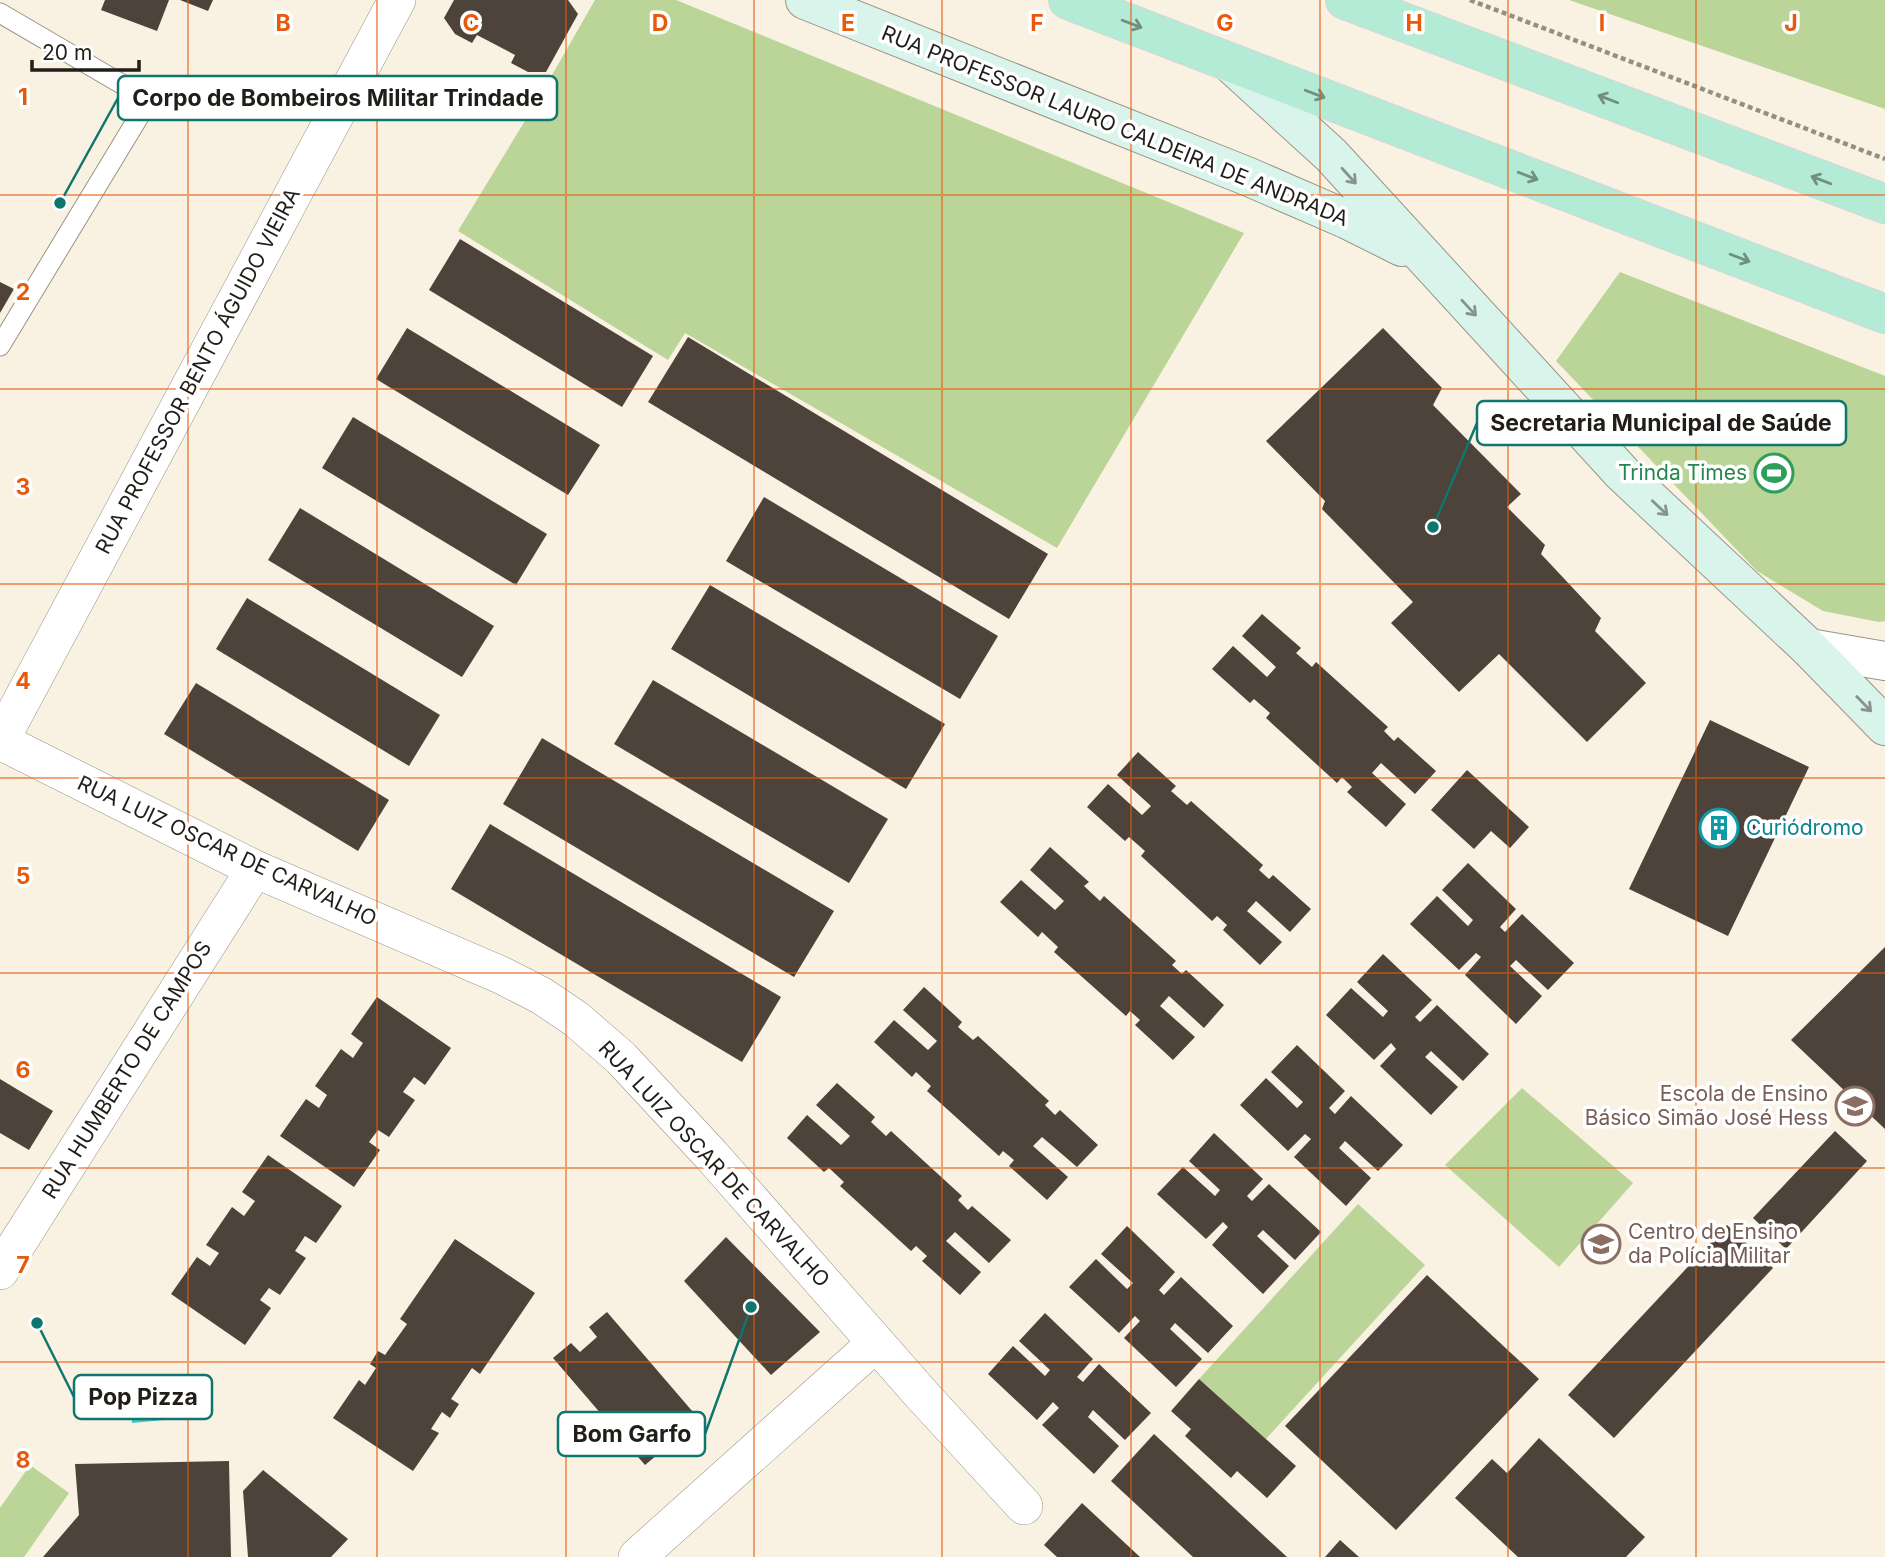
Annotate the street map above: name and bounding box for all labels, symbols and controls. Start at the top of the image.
text: B [275,9,291,37]
text: C [462,9,480,37]
text: D [652,9,668,37]
text: E [841,9,855,37]
text: G [1216,9,1234,37]
text: H [1405,9,1423,37]
text: I [1599,9,1605,37]
text: J [1784,9,1798,37]
one-way arrow [1120,19,1142,31]
street label: RUA PROFESSOR LAURO CALDEIRA DE ANDRADA [878,20,1352,232]
scale bar [32,28,138,72]
text: 20 m [42,40,92,65]
callout: Corpo de Bombeiros Militar Trindade [118,76,557,120]
text: 1 [18,83,28,111]
text: Corpo de Bombeiros Militar Trindade [132,84,544,112]
one-way arrow [1304,89,1326,102]
one-way arrow [1598,92,1620,105]
one-way arrow [1341,166,1357,184]
one-way arrow [1516,171,1538,183]
one-way arrow [1811,172,1833,185]
street label: RUA PROFESSOR BENTO ÁGUIDO VIEIRA [89,183,305,558]
one-way arrow [1729,252,1750,265]
text: 2 [16,278,30,306]
one-way arrow [1461,299,1477,317]
callout: Secretaria Municipal de Saúde [1477,401,1846,445]
text: Secretaria Municipal de Saúde [1490,409,1832,437]
sports icon: Trinda Times [1753,452,1795,494]
place label: Trinda Times [1618,460,1747,485]
text: 3 [16,473,30,501]
one-way arrow [1651,500,1669,516]
text: 4 [15,667,31,695]
one-way arrow [1856,695,1873,712]
street label: RUA LUIZ OSCAR DE CARVALHO [74,770,381,931]
building icon: Curiódromo [1698,807,1740,849]
place label: Curiódromo [1746,815,1864,840]
text: 5 [16,862,30,890]
street label: RUA HUMBERTO DE CAMPOS [37,936,216,1203]
street label: RUA LUIZ OSCAR DE CARVALHO [594,1036,835,1292]
text: 6 [16,1056,30,1084]
place label: Escola de Ensino Básico Simão José Hess [1585,1081,1828,1130]
school or university icon: Escola de Ensino Básico Simão José Hess [1834,1085,1876,1127]
place label: Centro de Ensino da Polícia Militar [1628,1219,1798,1268]
school or university icon: Centro de Ensino da Polícia Militar [1580,1223,1622,1265]
text: 7 [16,1251,30,1279]
callout: Pop Pizza [74,1375,212,1419]
text: Pop Pizza [88,1383,198,1411]
callout: Bom Garfo [558,1412,705,1456]
text: Bom Garfo [573,1420,691,1448]
text: 8 [16,1446,30,1474]

